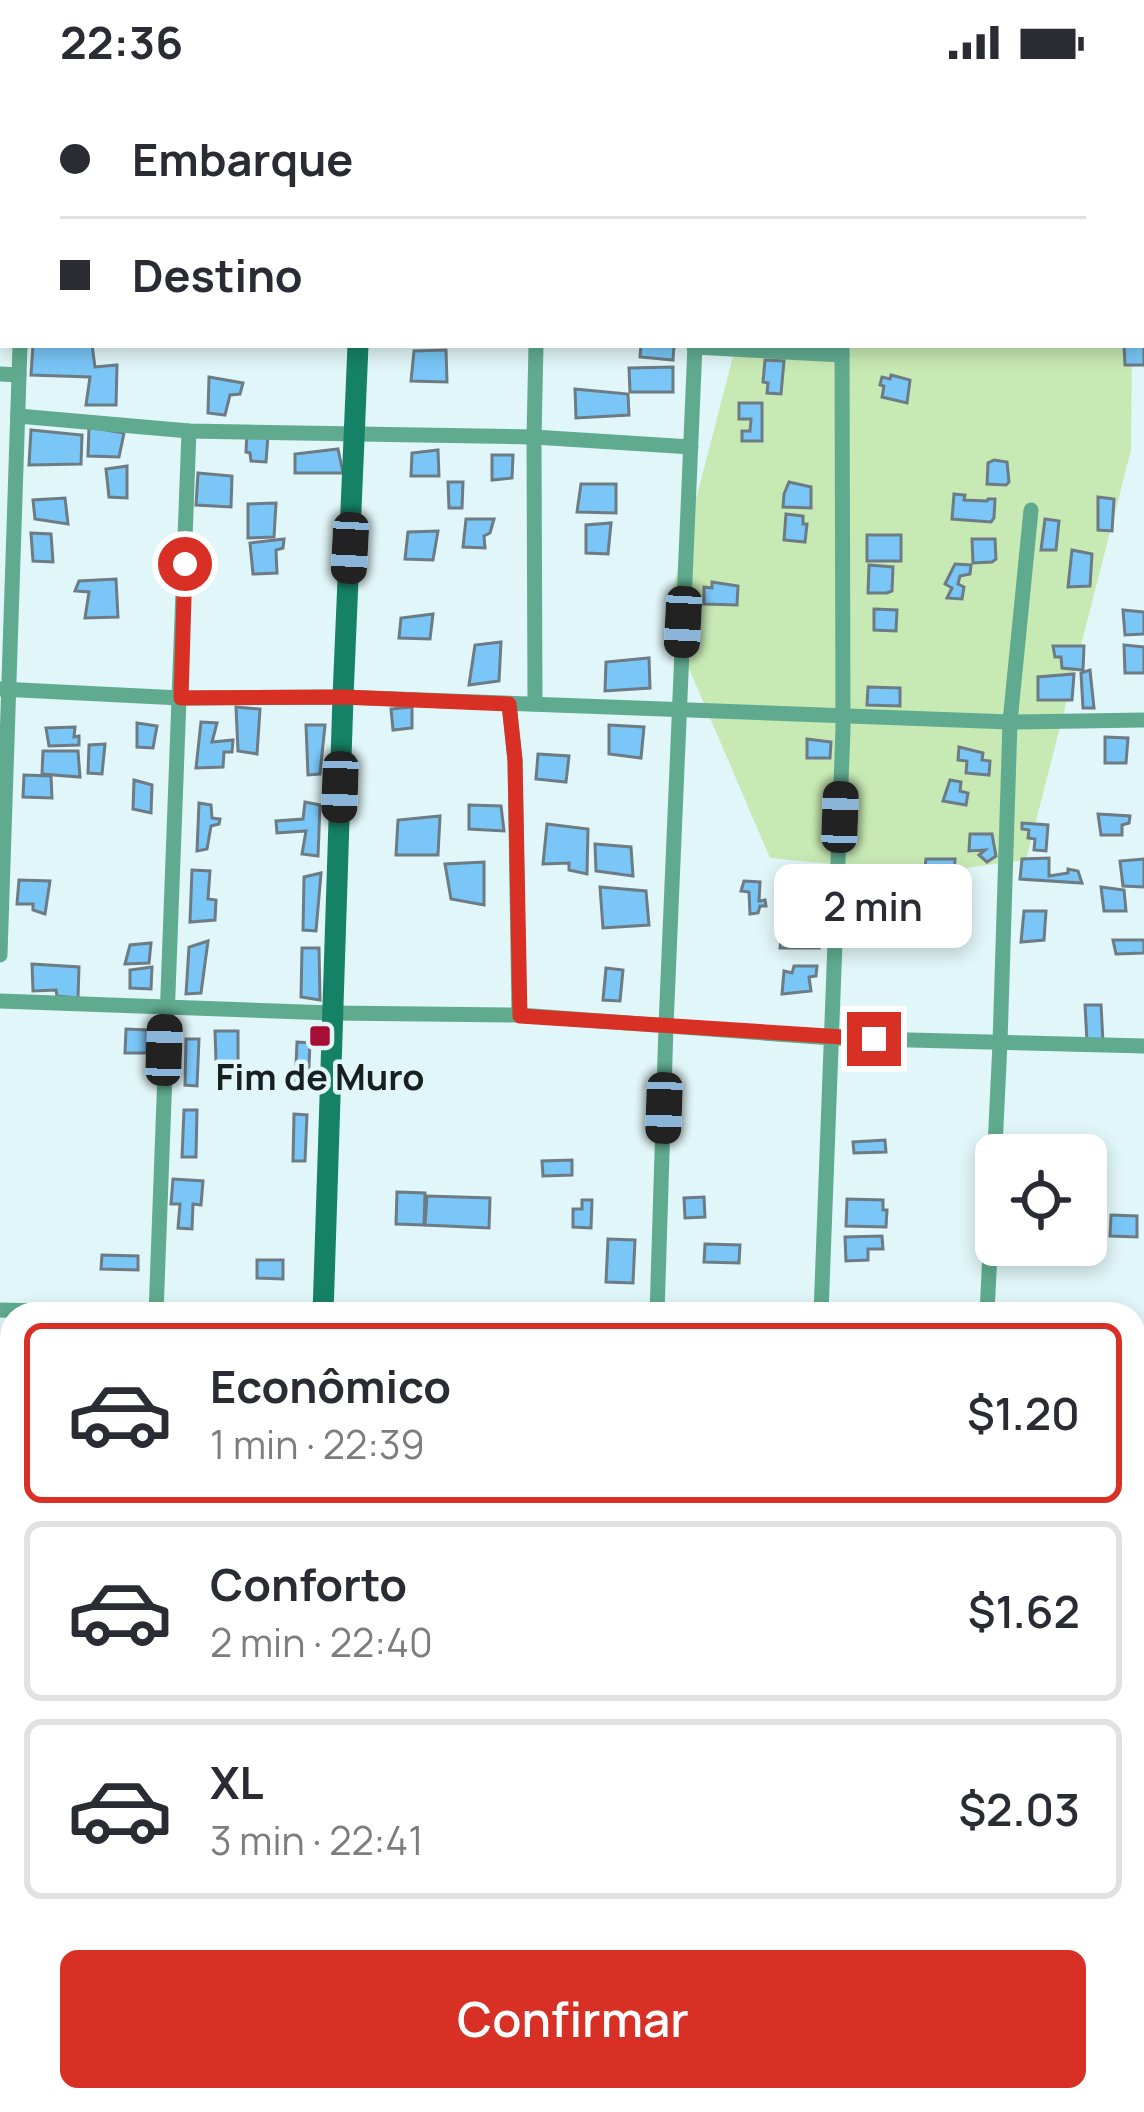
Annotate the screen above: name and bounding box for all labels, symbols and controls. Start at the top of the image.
text: 22:36 [60,11,183,73]
text: Embarque [132,128,353,190]
text: Destino [132,244,303,306]
car [330,511,370,585]
route start [158,537,212,591]
car [663,585,703,659]
car [321,750,359,824]
car [821,780,859,854]
callout: 2 min [775,865,973,949]
text: 2 min [823,879,923,933]
route end [847,1012,901,1066]
car [145,1013,183,1087]
marker: Fim de Muro [307,1023,333,1049]
place label: Fim de Muro [215,1052,425,1101]
car [645,1071,683,1145]
map controls [975,1134,1107,1266]
button: locate [975,1134,1107,1266]
text: Econômico [210,1355,451,1417]
icon: car [66,1359,174,1467]
text: $1.20 [967,1382,1080,1444]
text: 1 min · 22:39 [210,1417,425,1471]
text: Conforto [210,1553,407,1615]
icon: car [66,1557,174,1665]
text: $1.62 [968,1580,1080,1642]
text: 2 min · 22:40 [210,1615,433,1669]
text: XL [210,1751,264,1813]
icon: car [66,1755,174,1863]
text: $2.03 [958,1778,1080,1840]
text: 3 min · 22:41 [210,1813,423,1867]
button: Confirmar [60,1950,1086,2088]

